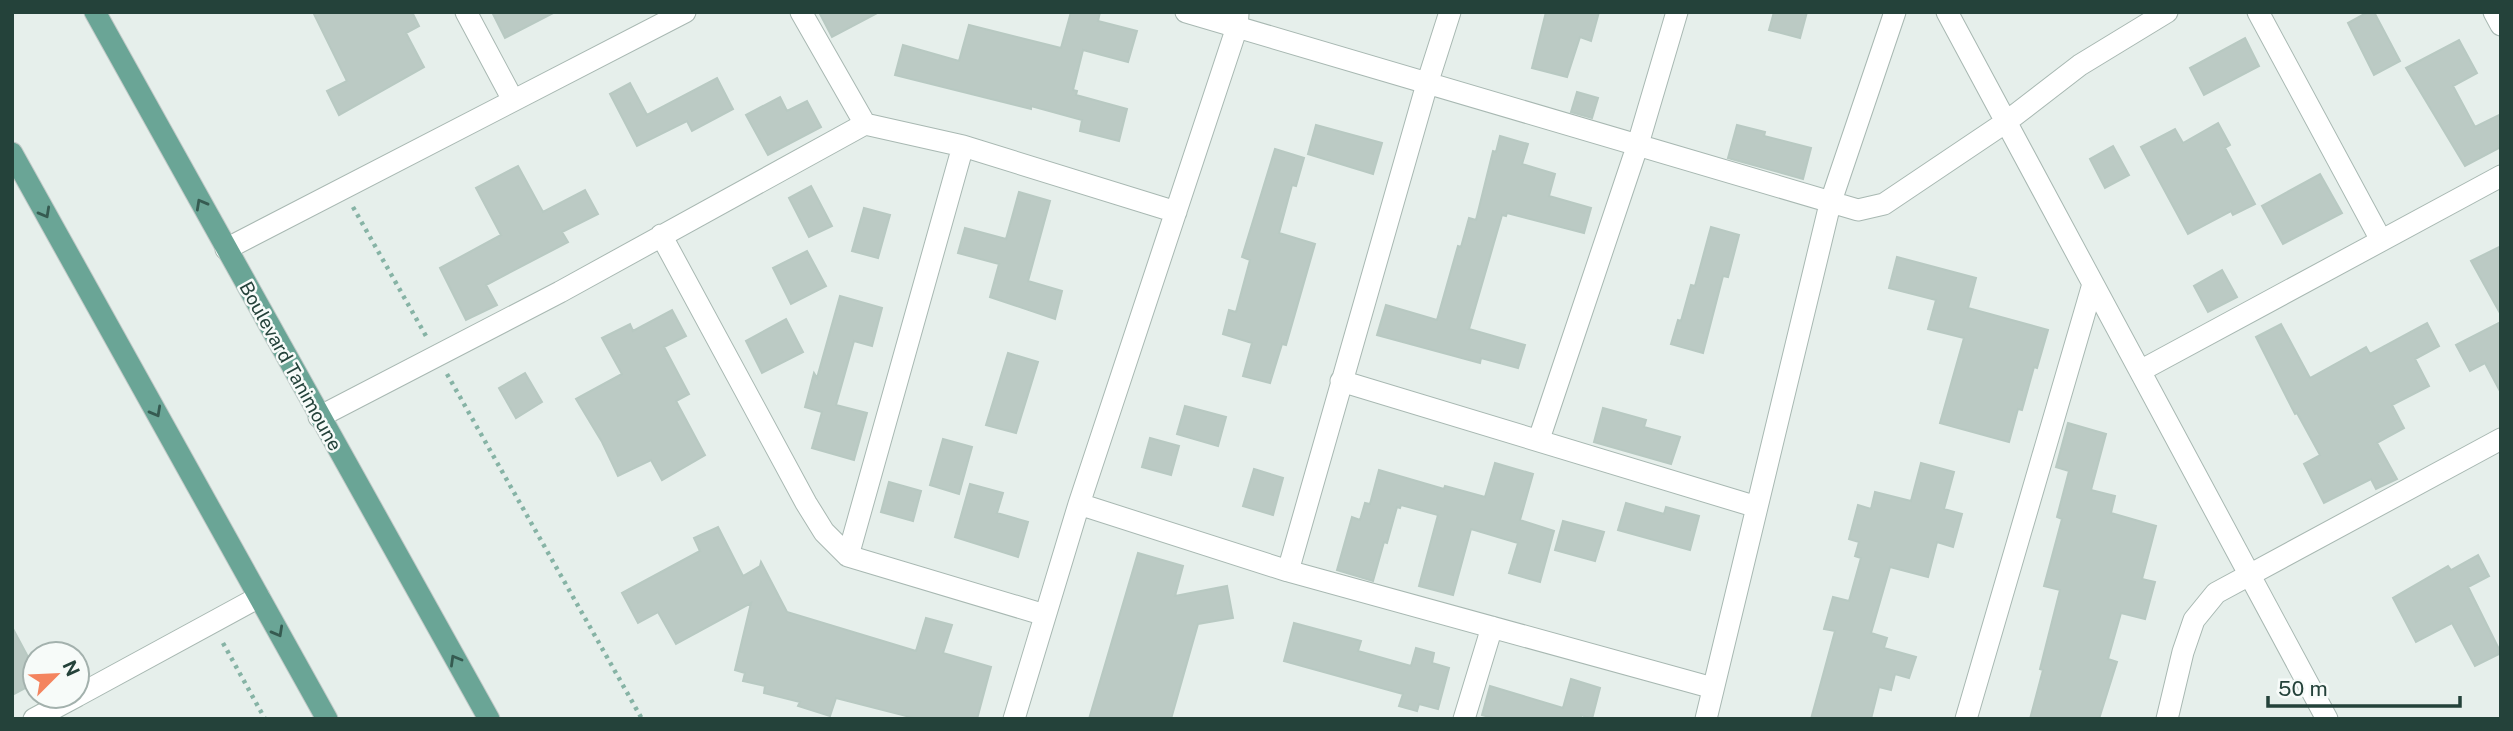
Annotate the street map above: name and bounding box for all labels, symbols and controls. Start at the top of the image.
one-way arrow [196,198,209,211]
one-way arrow [37,206,50,218]
street label: Boulevard Tanimoune [235,278,347,454]
one-way arrow [148,405,161,417]
one-way arrow [270,625,283,637]
north arrow [21,640,91,710]
one-way arrow [450,654,463,667]
text: N [58,657,85,679]
scale bar [2268,664,2460,708]
text: 50 m [2278,676,2328,701]

